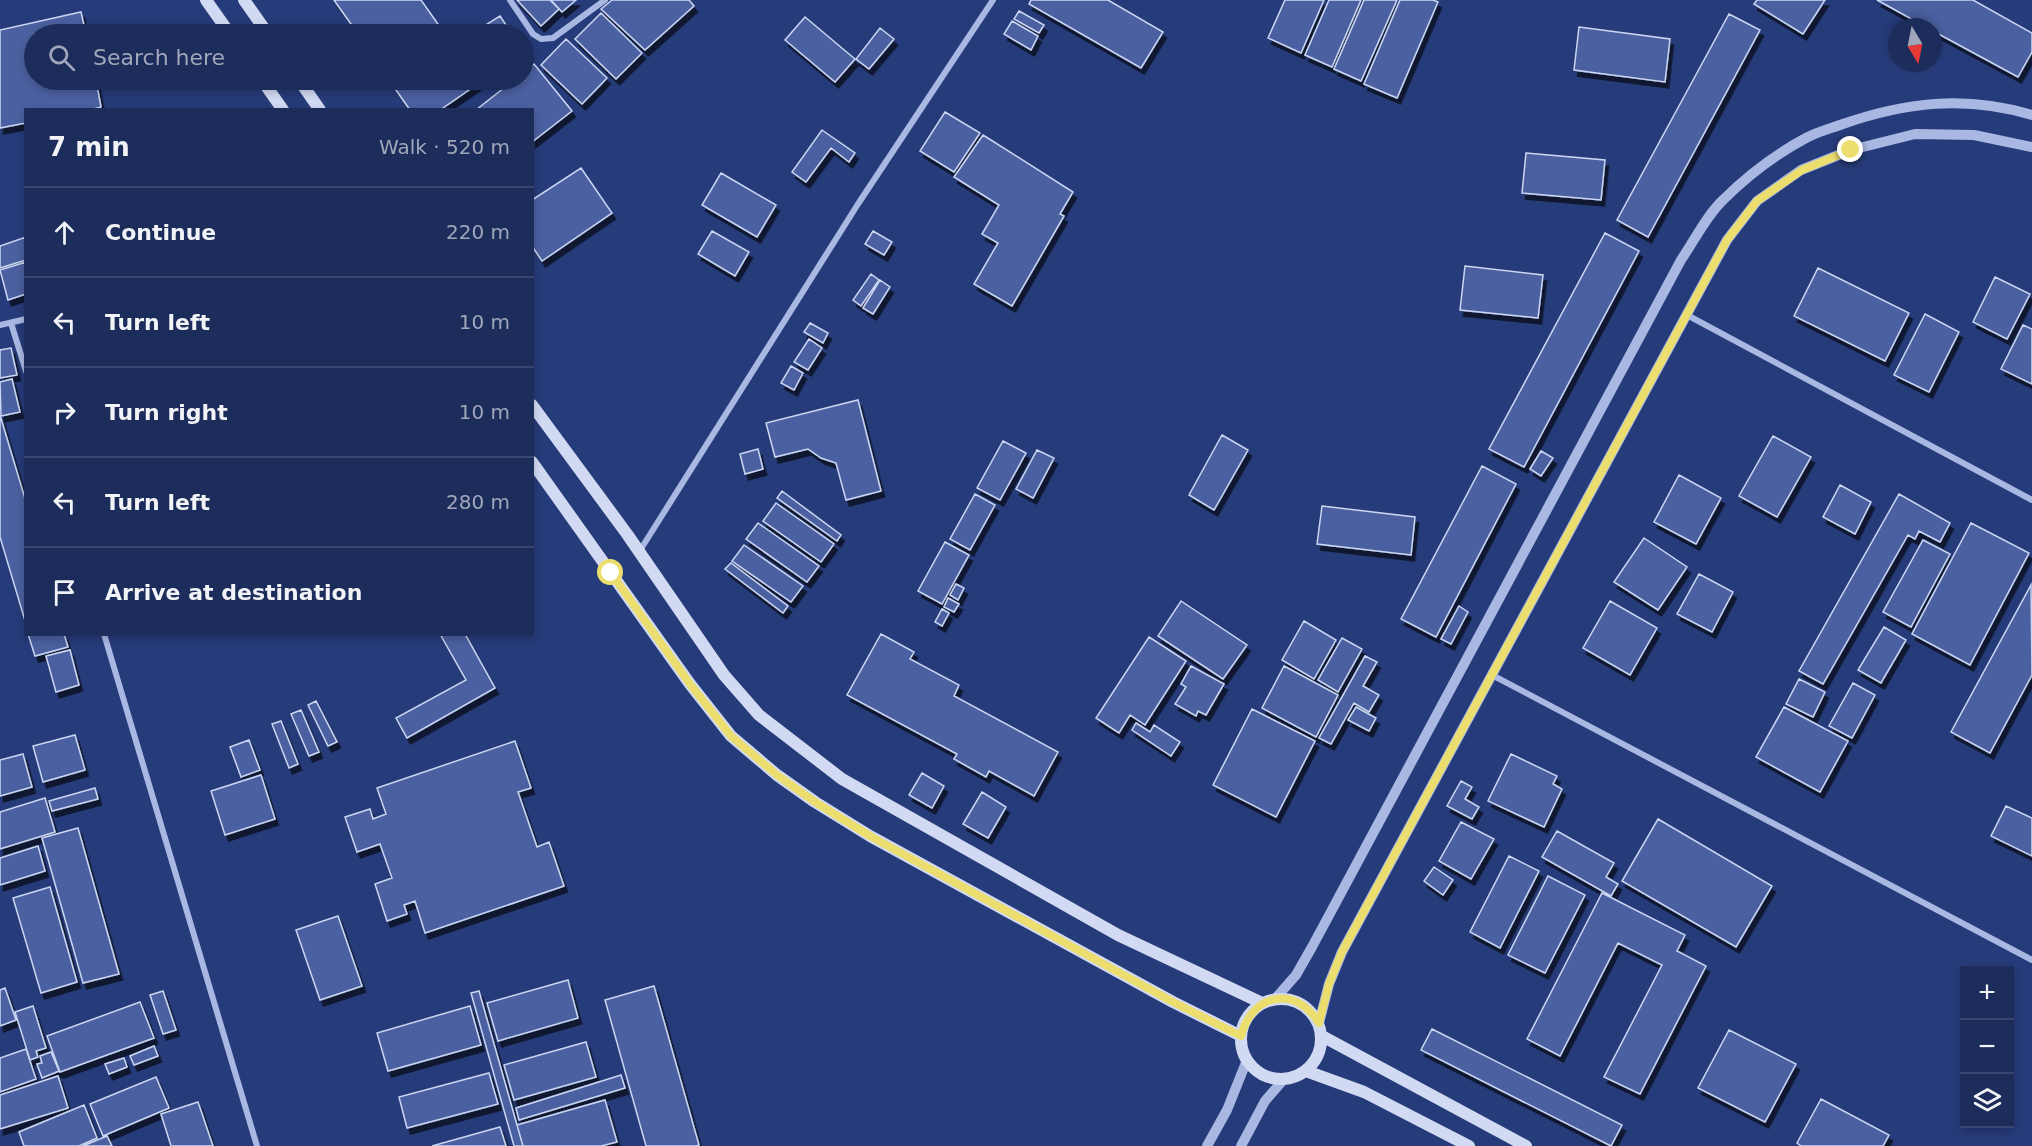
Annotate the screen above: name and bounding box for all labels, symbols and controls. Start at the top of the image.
north arrow [1888,18,1942,72]
search box [24,24,534,90]
icon: search [45,41,78,74]
text: Search here [93,45,225,70]
text: 7 min [48,132,130,162]
text: Walk · 520 m [379,135,510,159]
route end [1837,136,1863,162]
icon: ahead [48,216,81,249]
text: Continue [105,220,216,245]
text: 220 m [446,220,510,244]
icon: left [48,306,81,339]
text: Turn left [105,310,210,335]
text: 10 m [459,310,510,334]
icon: right [48,396,81,429]
text: Turn right [105,400,228,425]
text: 10 m [459,400,510,424]
icon: left [48,486,81,519]
text: Turn left [105,490,210,515]
text: 280 m [446,490,510,514]
route start [597,559,623,585]
icon: arrive [48,576,81,609]
text: Arrive at destination [105,580,362,605]
map controls [1960,966,2014,1128]
button: + [1960,966,2014,1020]
button: − [1960,1020,2014,1074]
button: layers [1960,1074,2014,1128]

